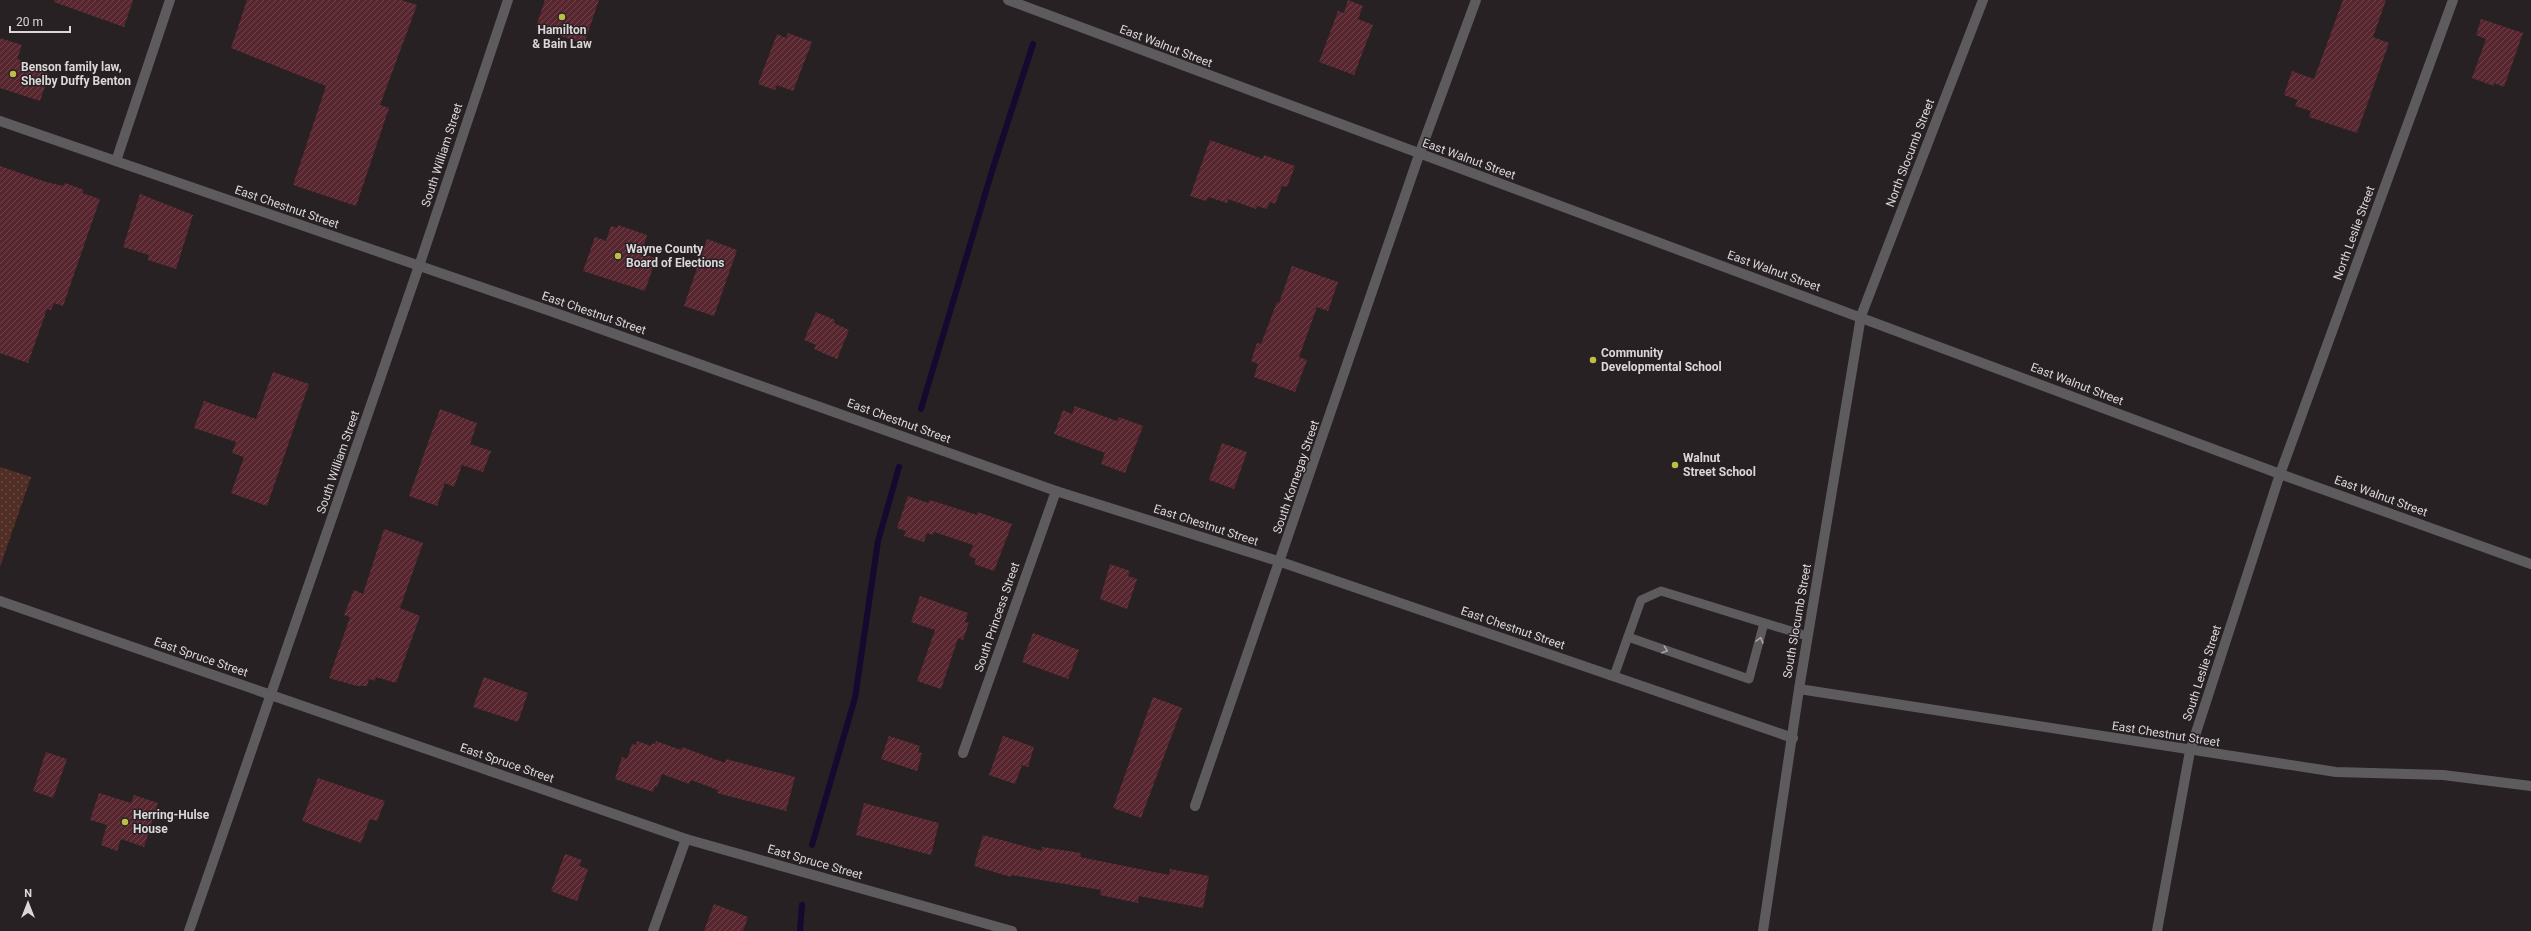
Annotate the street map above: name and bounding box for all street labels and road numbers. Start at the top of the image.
street label: East Walnut Street [1118,22,1214,70]
street label: North Slocumb Street [1883,97,1937,209]
street label: South William Street [419,101,465,209]
street label: East Walnut Street [1420,136,1518,182]
street label: East Chestnut Street [233,183,341,231]
street label: North Leslie Street [2330,184,2378,282]
street label: East Walnut Street [1725,248,1823,294]
street label: East Chestnut Street [540,289,648,337]
street label: East Walnut Street [2029,360,2125,408]
street label: East Chestnut Street [845,396,953,446]
street label: South William Street [314,409,362,515]
street label: South Kornegay Street [1270,418,1322,535]
street label: East Walnut Street [2332,473,2430,519]
street label: East Chestnut Street [1152,501,1260,549]
street label: South Princess Street [972,560,1022,674]
street label: South Slocumb Street [1780,563,1814,679]
street label: East Chestnut Street [1459,604,1567,652]
street label: South Leslie Street [2180,623,2224,723]
street label: East Spruce Street [152,634,250,680]
street label: East Chestnut Street [2111,719,2221,749]
street label: East Spruce Street [458,740,556,786]
street label: East Spruce Street [766,842,864,882]

